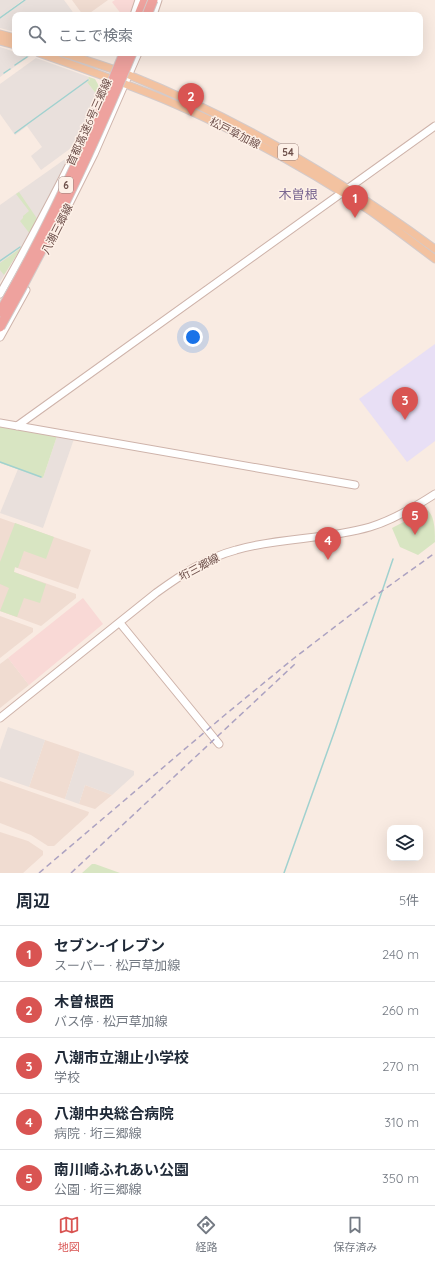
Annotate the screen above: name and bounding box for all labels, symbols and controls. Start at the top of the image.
search box [12,12,423,56]
icon: search [26,23,48,45]
text: ここで検索 [58,26,133,45]
street label: 首都高速6号三郷線 [64,76,114,168]
pin: 2 [178,83,204,116]
street label: 松戸草加線 [207,114,263,152]
road number: 54 [278,144,298,160]
road number: 6 [59,177,73,193]
pin: 1 [342,185,368,218]
district label: 木曽根 [278,186,318,202]
street label: 八潮三郷線 [38,201,76,257]
your location [183,327,203,347]
pin: 3 [392,387,418,420]
pin: 5 [402,502,428,535]
pin: 4 [315,527,341,560]
street label: 垳三郷線 [176,550,222,584]
map controls [387,825,423,861]
button: layers [387,825,423,861]
text: 周辺 [16,890,50,911]
text: 5件 [399,892,419,908]
text: セブン-イレブン [54,936,165,955]
text: 1 [26,946,32,962]
text: 240 m [382,946,419,962]
text: スーパー · 松戸草加線 [54,957,181,973]
text: 木曽根西 [54,992,114,1011]
text: 2 [25,1002,33,1018]
text: 260 m [382,1002,419,1018]
text: バス停 · 松戸草加線 [54,1013,168,1029]
text: 八潮市立潮止小学校 [54,1048,189,1067]
text: 3 [26,1058,32,1074]
text: 270 m [382,1058,419,1074]
text: 学校 [54,1069,80,1085]
text: 八潮中央総合病院 [54,1104,174,1123]
text: 4 [25,1114,33,1130]
text: 310 m [384,1114,419,1130]
text: 病院 · 垳三郷線 [54,1125,142,1141]
text: 南川崎ふれあい公園 [54,1160,189,1179]
text: 5 [25,1170,33,1186]
text: 350 m [382,1170,419,1186]
text: 公園 · 垳三郷線 [54,1181,142,1197]
tab: 地図 [58,1214,80,1254]
tab: 経路 [195,1214,217,1254]
tab: 保存済み [333,1214,377,1254]

